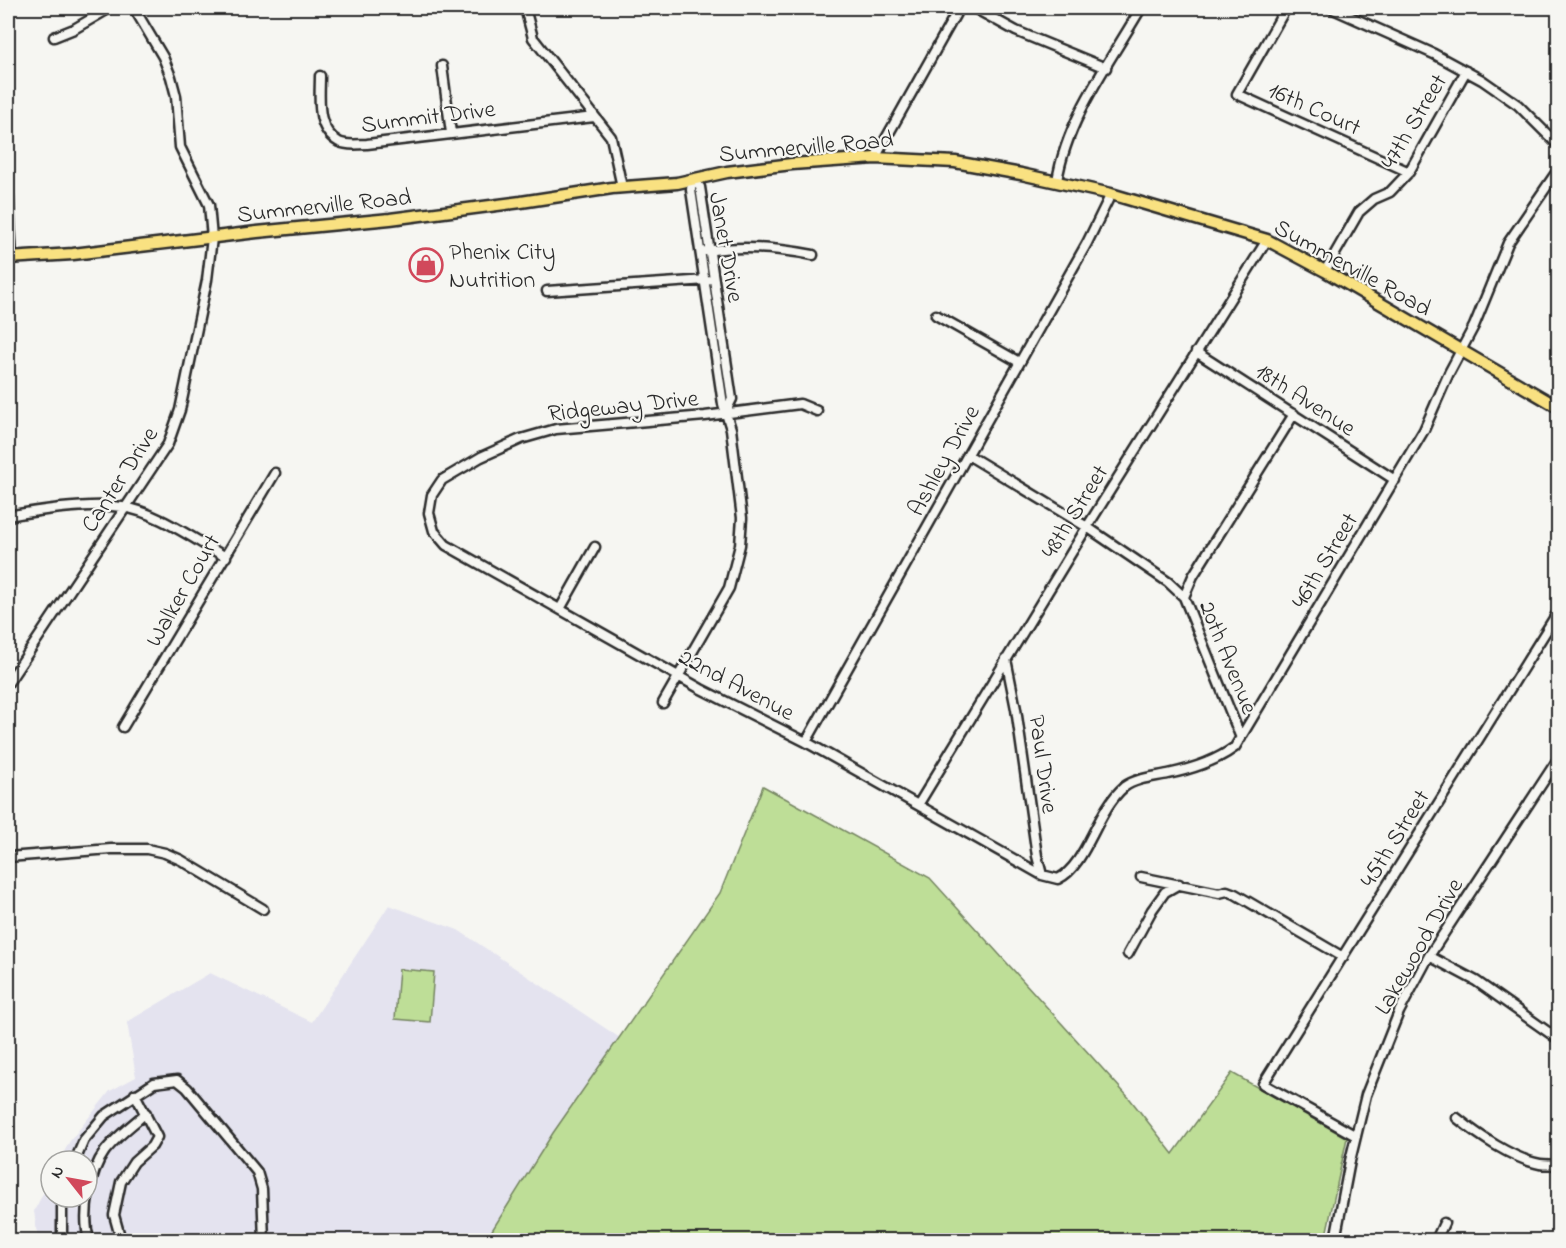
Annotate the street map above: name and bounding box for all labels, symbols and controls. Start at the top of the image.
street label: 47th Street [1373,68,1457,177]
street label: 16th Court [1262,74,1366,146]
street label: Summit Drive [359,93,498,144]
street label: Summerville Road [717,123,895,174]
street label: Summerville Road [235,181,414,234]
street label: Janet Drive [698,190,751,306]
street label: Summerville Road [1267,211,1437,327]
place label: Phenix City Nutrition [449,236,555,299]
shop icon: Phenix City Nutrition [408,247,444,283]
street label: 18th Avenue [1247,355,1362,447]
street label: Ridgeway Drive [546,382,700,434]
street label: Ashley Drive [900,399,991,524]
street label: Canter Drive [74,420,169,540]
street label: 48th Street [1033,459,1119,566]
street label: 46th Street [1284,507,1369,616]
street label: Walker Court [138,528,231,654]
street label: 20th Avenue [1188,596,1265,720]
street label: 22nd Avenue [672,641,800,732]
street label: Paul Drive [1017,713,1066,816]
street label: 45th Street [1352,784,1440,895]
street label: Lakewood Drive [1367,872,1474,1022]
north arrow [39,1149,99,1209]
text: N [45,1161,71,1183]

